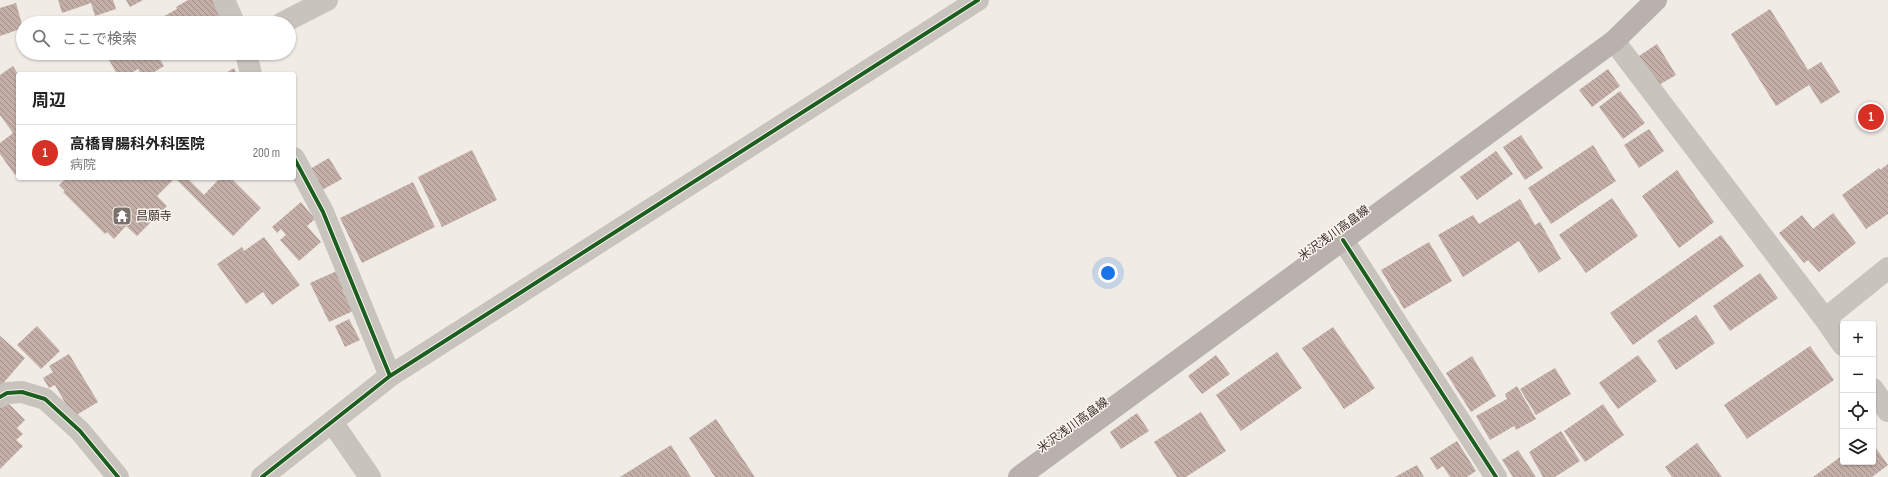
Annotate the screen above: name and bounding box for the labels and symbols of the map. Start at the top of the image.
pin: 1 [1858,102,1884,132]
street label: 米沢浅川高畠線 [1296,203,1373,264]
temple icon: 昌願寺 [111,205,133,227]
place label: 昌願寺 [136,209,172,224]
your location [1098,263,1118,283]
street label: 米沢浅川高畠線 [1035,395,1112,456]

